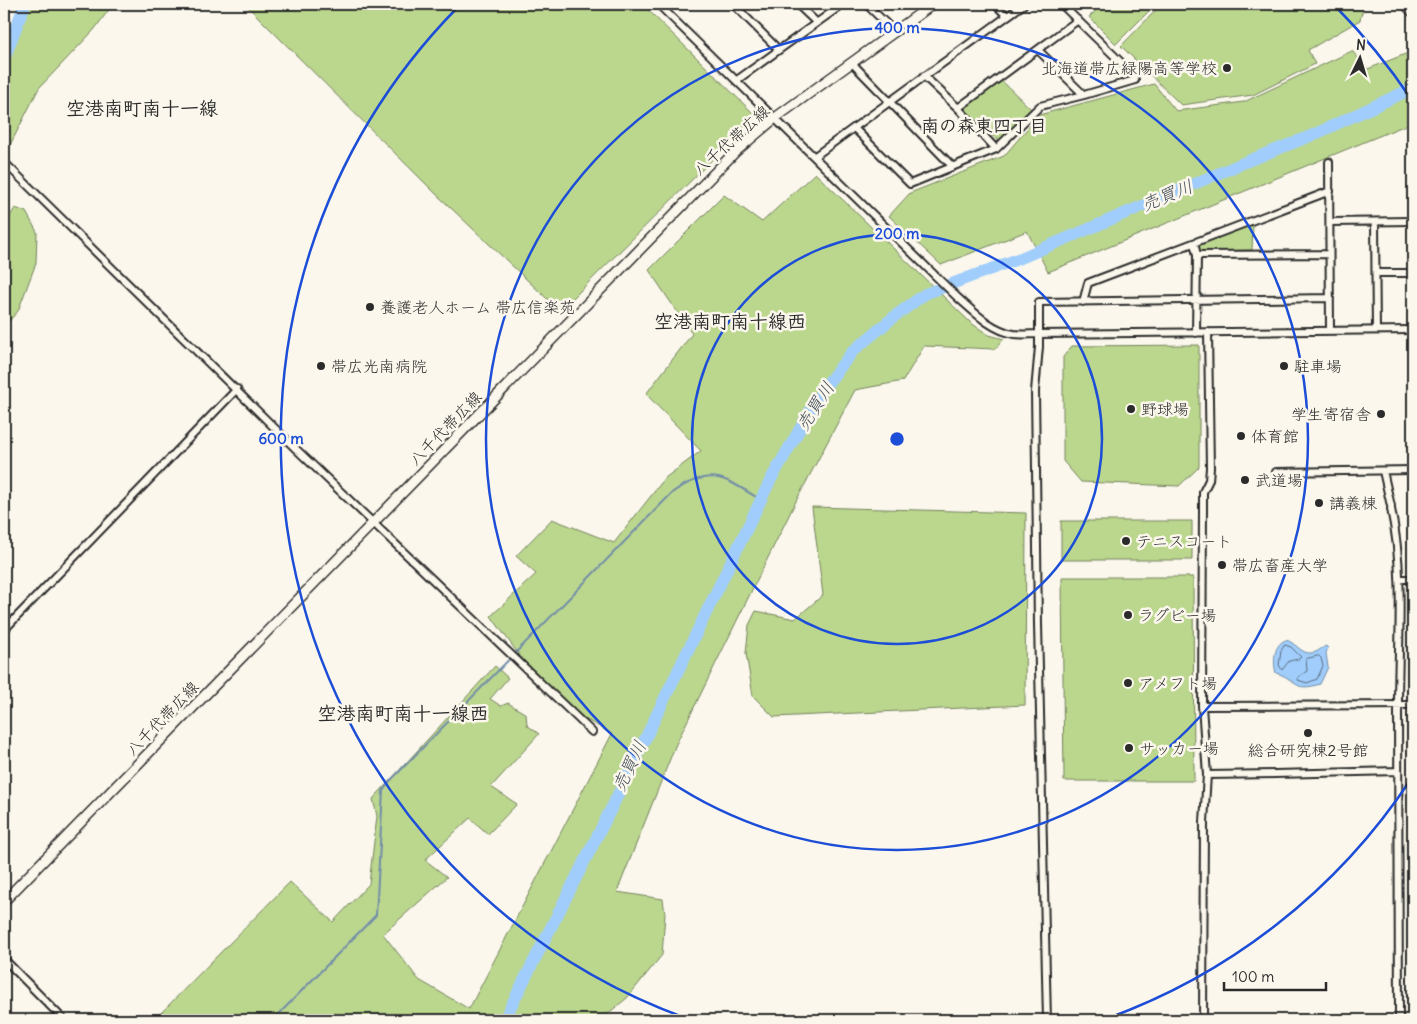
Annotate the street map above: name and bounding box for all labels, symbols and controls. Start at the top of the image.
text: 400 m [874,18,920,37]
north arrow [1334,32,1384,82]
text: N [1356,36,1367,54]
place label: 北海道帯広緑陽高等学校 [1041,58,1217,78]
marker: 北海道帯広緑陽高等学校 [1221,62,1233,74]
district label: 空港南町南十一線 [66,96,218,120]
street label: 八千代帯広線 [689,100,773,180]
district label: 南の森東四丁目 [921,114,1047,137]
water label: 売買川 [1138,174,1196,216]
text: 200 m [875,224,919,243]
place label: 養護老人ホーム 帯広信楽苑 [380,297,575,317]
marker: 養護老人ホーム 帯広信楽苑 [364,301,376,313]
district label: 空港南町南十線西 [654,309,806,333]
place label: 帯広光南病院 [331,356,427,376]
place label: 駐車場 [1294,356,1342,376]
marker: 帯広光南病院 [315,360,327,372]
marker: 駐車場 [1278,360,1290,372]
water label: 売買川 [791,377,839,435]
street label: 八千代帯広線 [404,387,486,469]
place label: 野球場 [1141,399,1189,419]
marker: 野球場 [1125,403,1137,415]
place label: 学生寄宿舎 [1291,404,1371,424]
marker: 学生寄宿舎 [1375,408,1387,420]
place label: 体育館 [1251,426,1299,446]
text: 600 m [258,429,304,448]
centre of rings [888,430,906,448]
marker: 体育館 [1235,430,1247,442]
place label: 武道場 [1255,470,1303,490]
marker: 武道場 [1239,474,1251,486]
place label: 講義棟 [1329,493,1377,513]
marker: 講義棟 [1313,497,1325,509]
place label: テニスコート [1136,531,1232,551]
marker: テニスコート [1120,535,1132,547]
place label: 帯広畜産大学 [1232,555,1328,575]
marker: 帯広畜産大学 [1216,559,1228,571]
place label: ラグビー場 [1138,605,1217,625]
marker: ラグビー場 [1122,609,1134,621]
place label: アメフト場 [1138,673,1217,693]
street label: 八千代帯広線 [121,677,203,759]
marker: アメフト場 [1122,677,1134,689]
district label: 空港南町南十一線西 [317,701,489,725]
marker: 総合研究棟2号館 [1302,727,1314,739]
water label: 売買川 [607,737,651,795]
place label: サッカー場 [1139,738,1219,758]
place label: 総合研究棟2号館 [1248,740,1368,760]
marker: サッカー場 [1123,742,1135,754]
scale bar [1224,959,1327,991]
text: 100 m [1232,967,1274,986]

